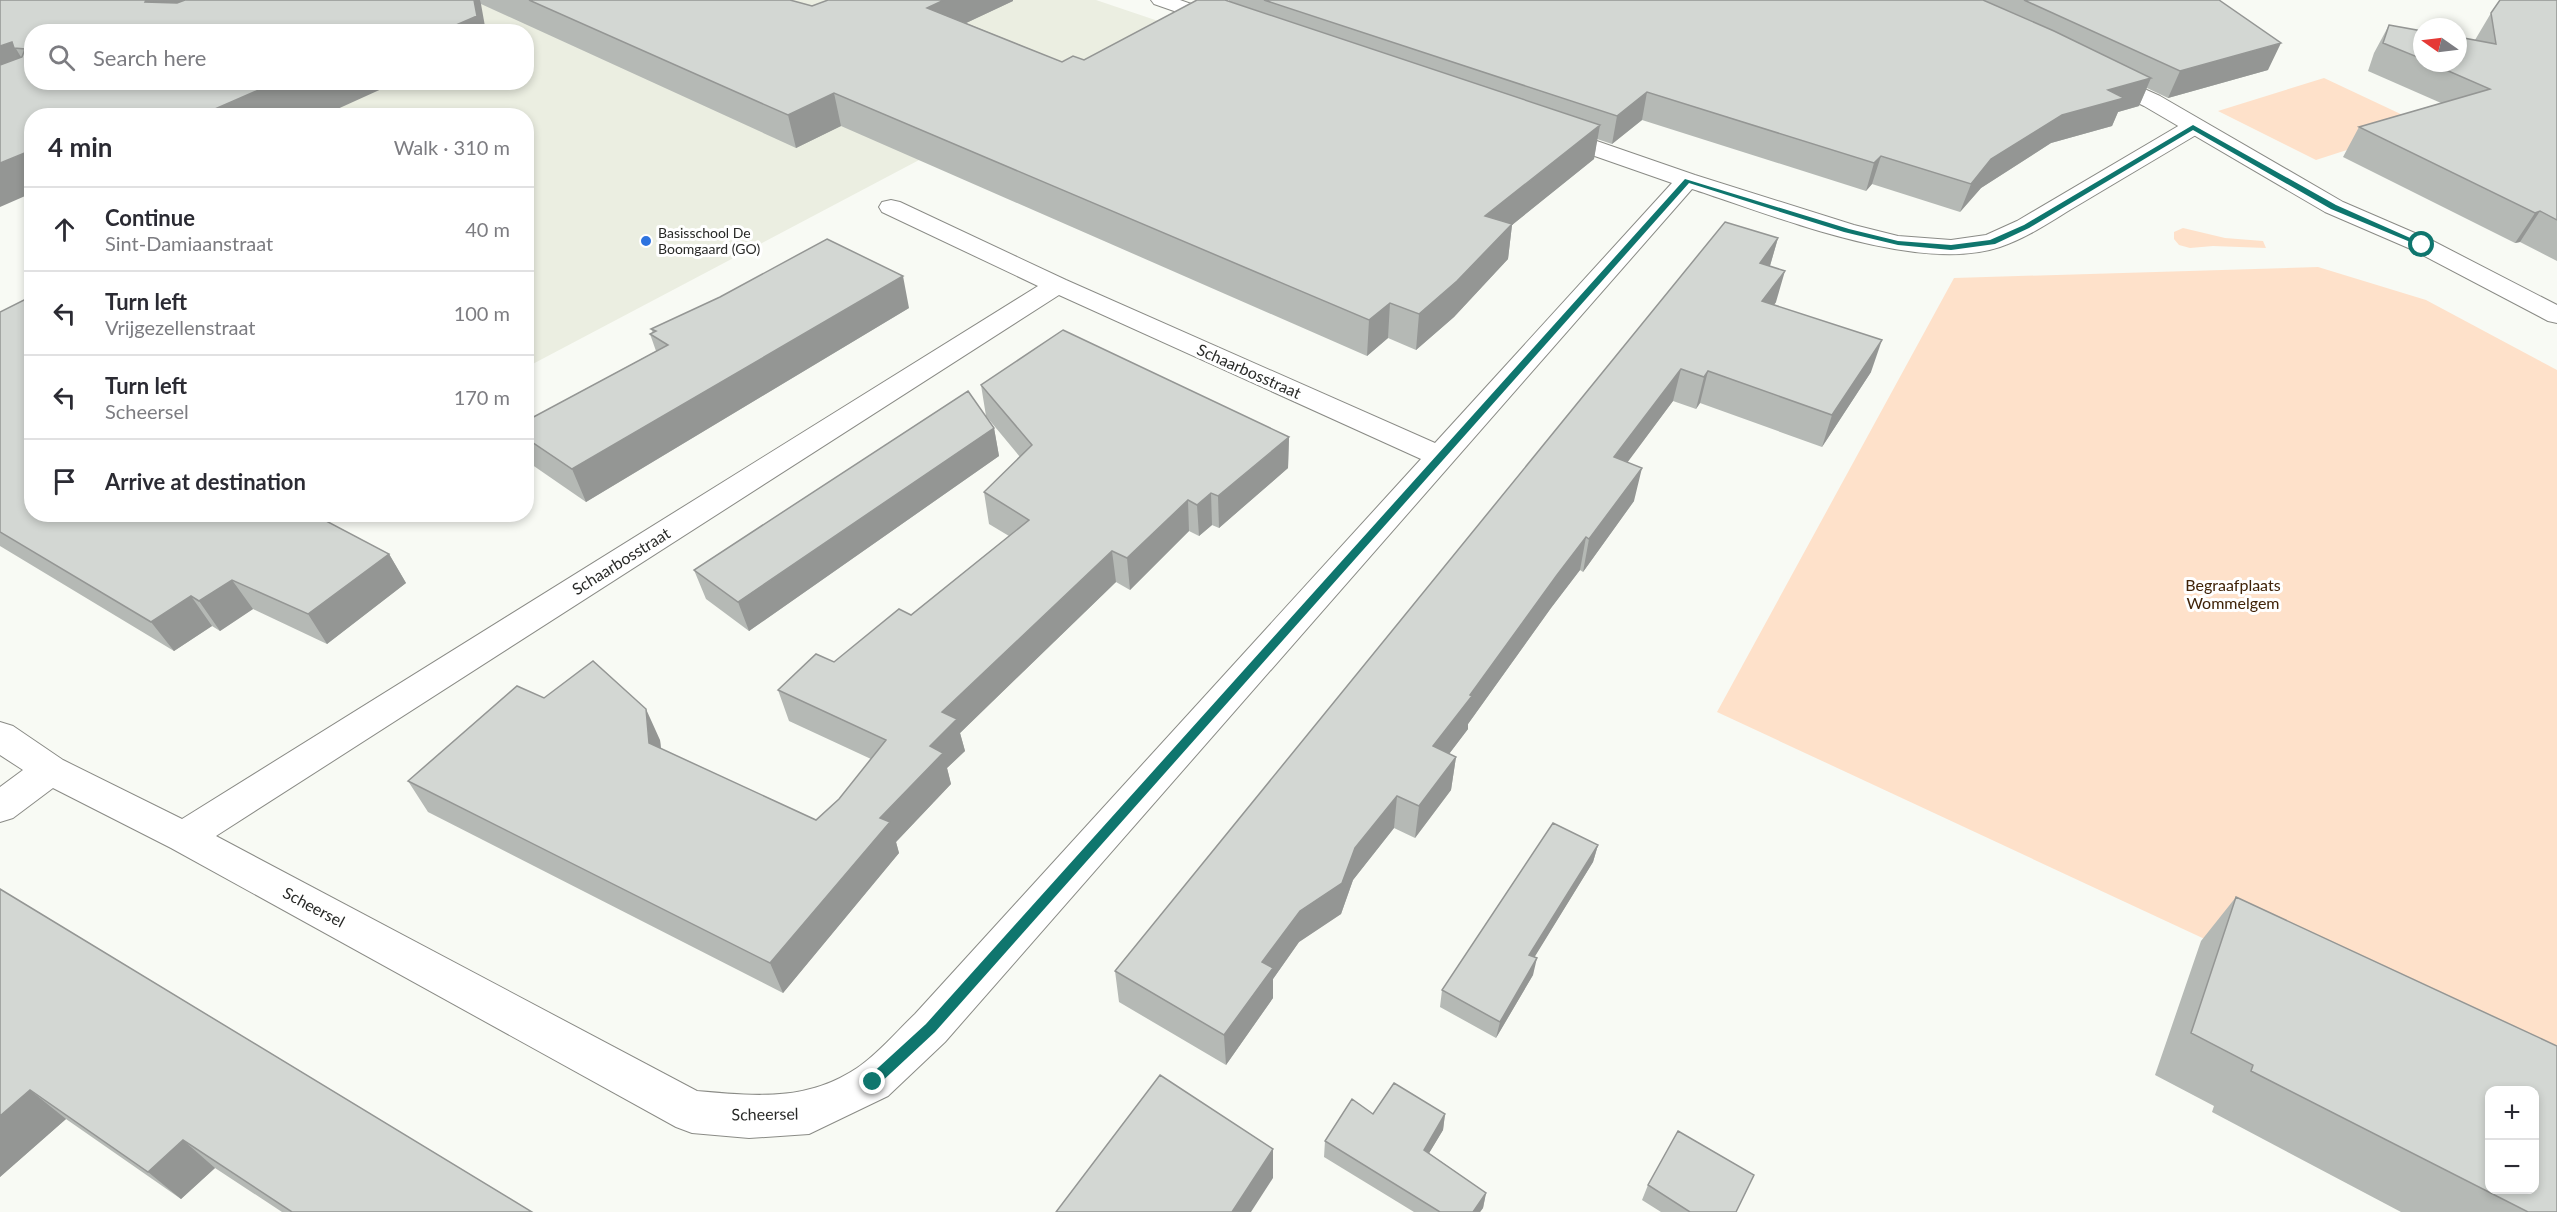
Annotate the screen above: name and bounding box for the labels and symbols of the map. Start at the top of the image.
north arrow [2413,18,2467,72]
place label: Basisschool De Boomgaard (GO) [658,224,760,257]
route start [2408,231,2434,257]
marker: Basisschool De Boomgaard (GO) [639,234,653,248]
street label: Schaarbosstraat [1194,339,1304,402]
street label: Schaarbosstraat [568,523,673,598]
park label: Begraafplaats Wommelgem [2185,575,2281,612]
street label: Scheersel [280,882,348,931]
route end [859,1068,885,1094]
street label: Scheersel [731,1103,799,1124]

